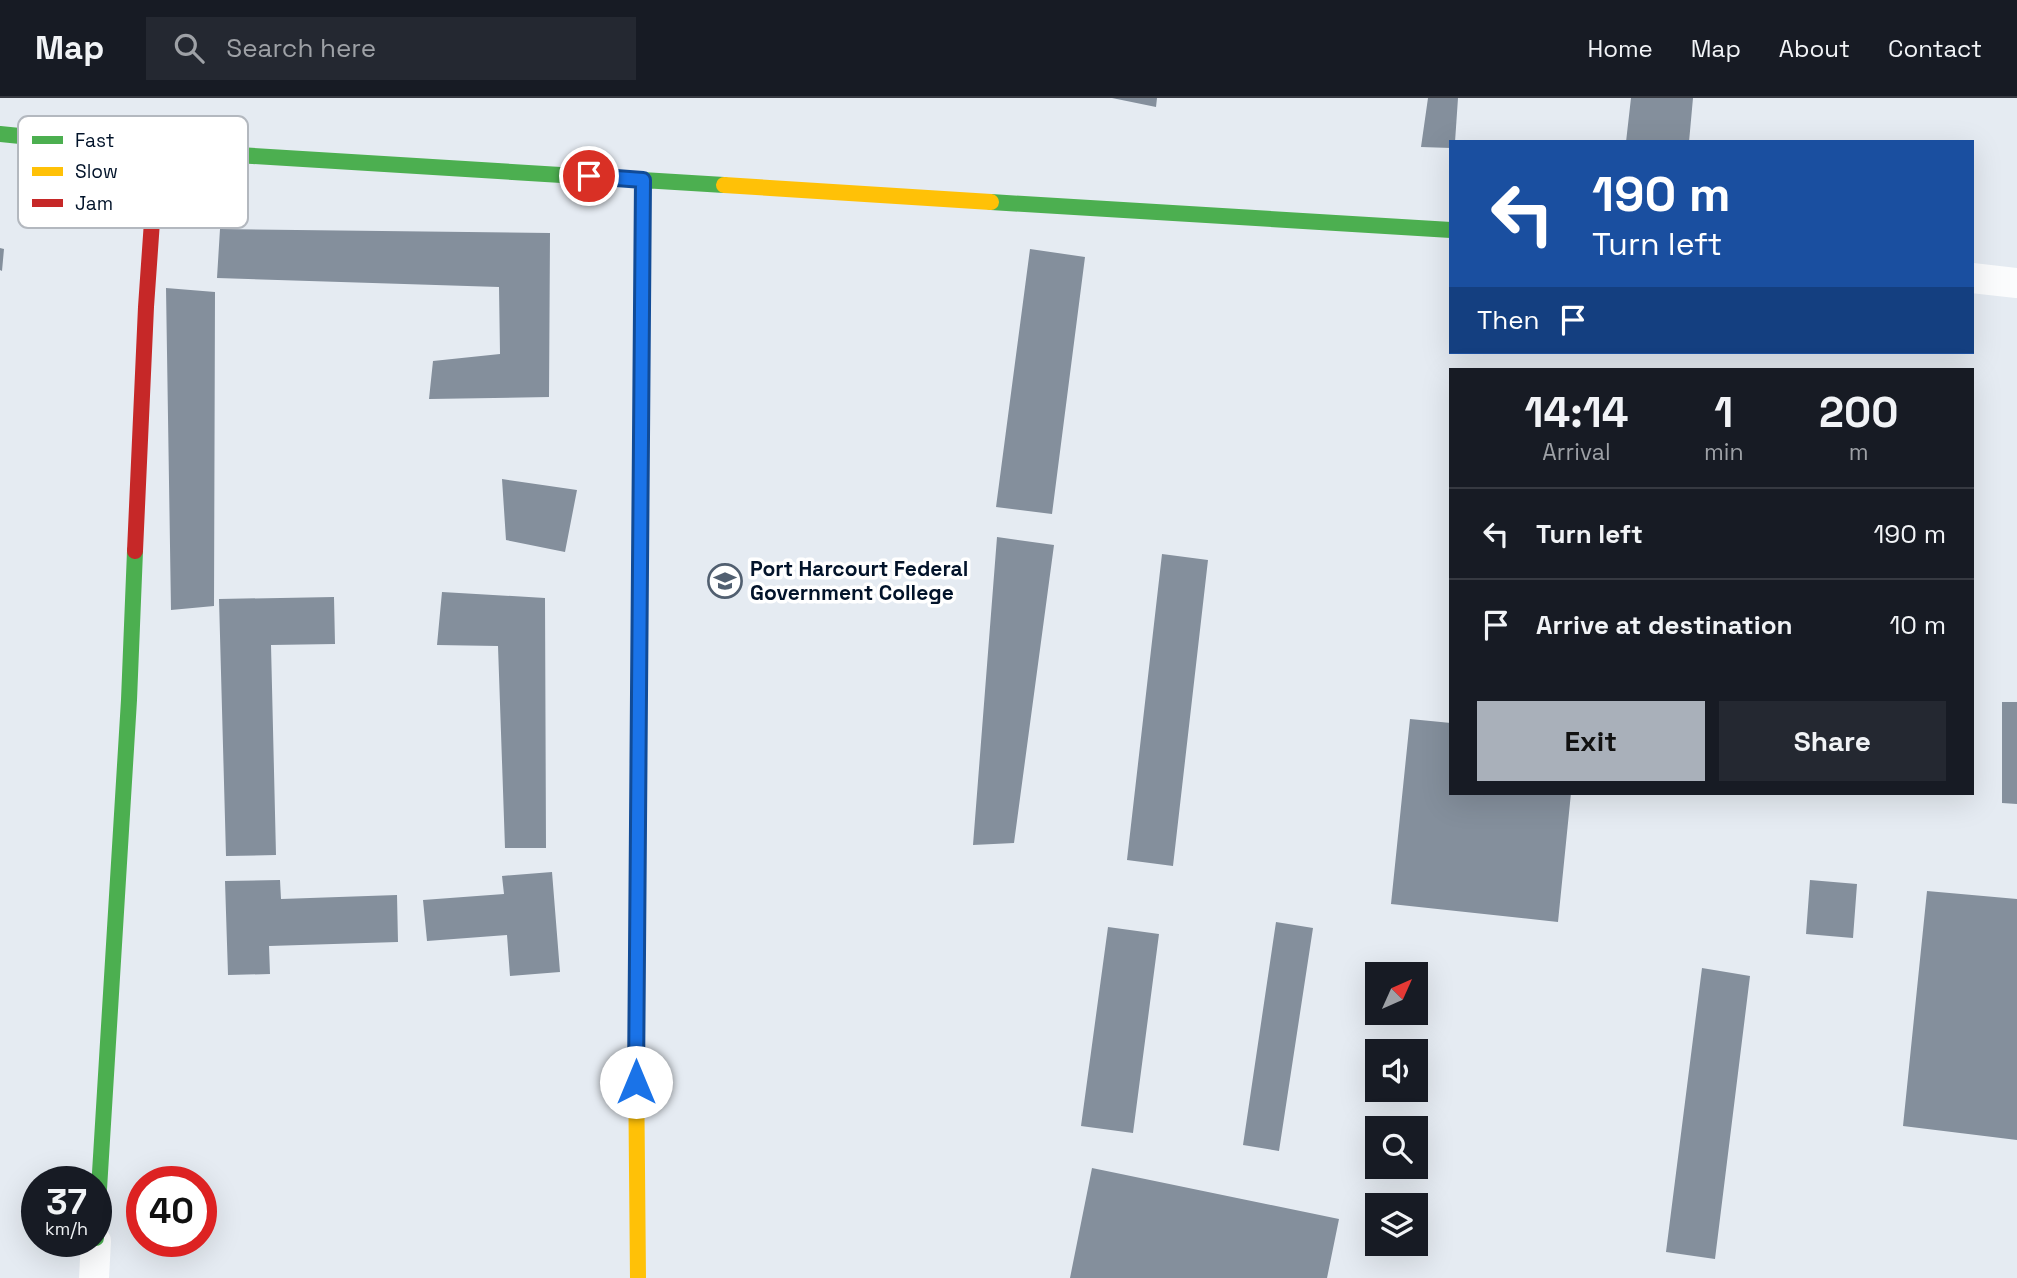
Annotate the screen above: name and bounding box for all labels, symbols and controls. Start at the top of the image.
search box [146,17,636,80]
text: Map [35,27,104,69]
icon: search [170,29,208,67]
text: Search here [226,31,376,65]
text: Home [1587,33,1653,64]
text: Map [1691,33,1741,64]
text: About [1779,33,1850,64]
text: Contact [1888,33,1982,64]
legend [18,116,248,228]
text: Fast [75,128,115,153]
pin [559,146,619,206]
icon: arrive [570,157,608,195]
text: Slow [75,159,118,184]
text: 190 m [1592,163,1730,225]
icon: left [1477,168,1568,259]
text: Jam [75,191,113,216]
text: Turn left [1592,224,1722,264]
icon: arrive [1554,301,1592,339]
text: Then [1477,303,1540,337]
text: 14:14 [1525,386,1628,439]
text: 1 [1714,386,1733,439]
text: 200 [1819,386,1898,439]
text: Arrival [1542,437,1611,467]
text: min [1704,437,1744,467]
text: m [1849,437,1869,467]
icon: left [1477,515,1515,553]
text: Turn left [1536,517,1643,551]
text: 190 m [1874,517,1946,551]
place label: Port Harcourt Federal Government College [750,555,968,606]
school or university icon: Port Harcourt Federal Government College [706,562,744,600]
icon: arrive [1477,606,1515,644]
text: Arrive at destination [1536,608,1793,642]
text: 10 m [1889,608,1946,642]
button: Exit [1477,701,1705,781]
button: Share [1719,701,1946,781]
north arrow [1365,962,1428,1026]
map controls [1365,962,1428,1256]
button: sound [1365,1039,1428,1102]
position arrow [599,1045,673,1119]
button: search [1365,1116,1428,1179]
speed limit sign: 40 [126,1166,217,1257]
text: 37 [46,1180,87,1224]
button: layers [1365,1193,1428,1256]
text: km/h [45,1217,88,1240]

